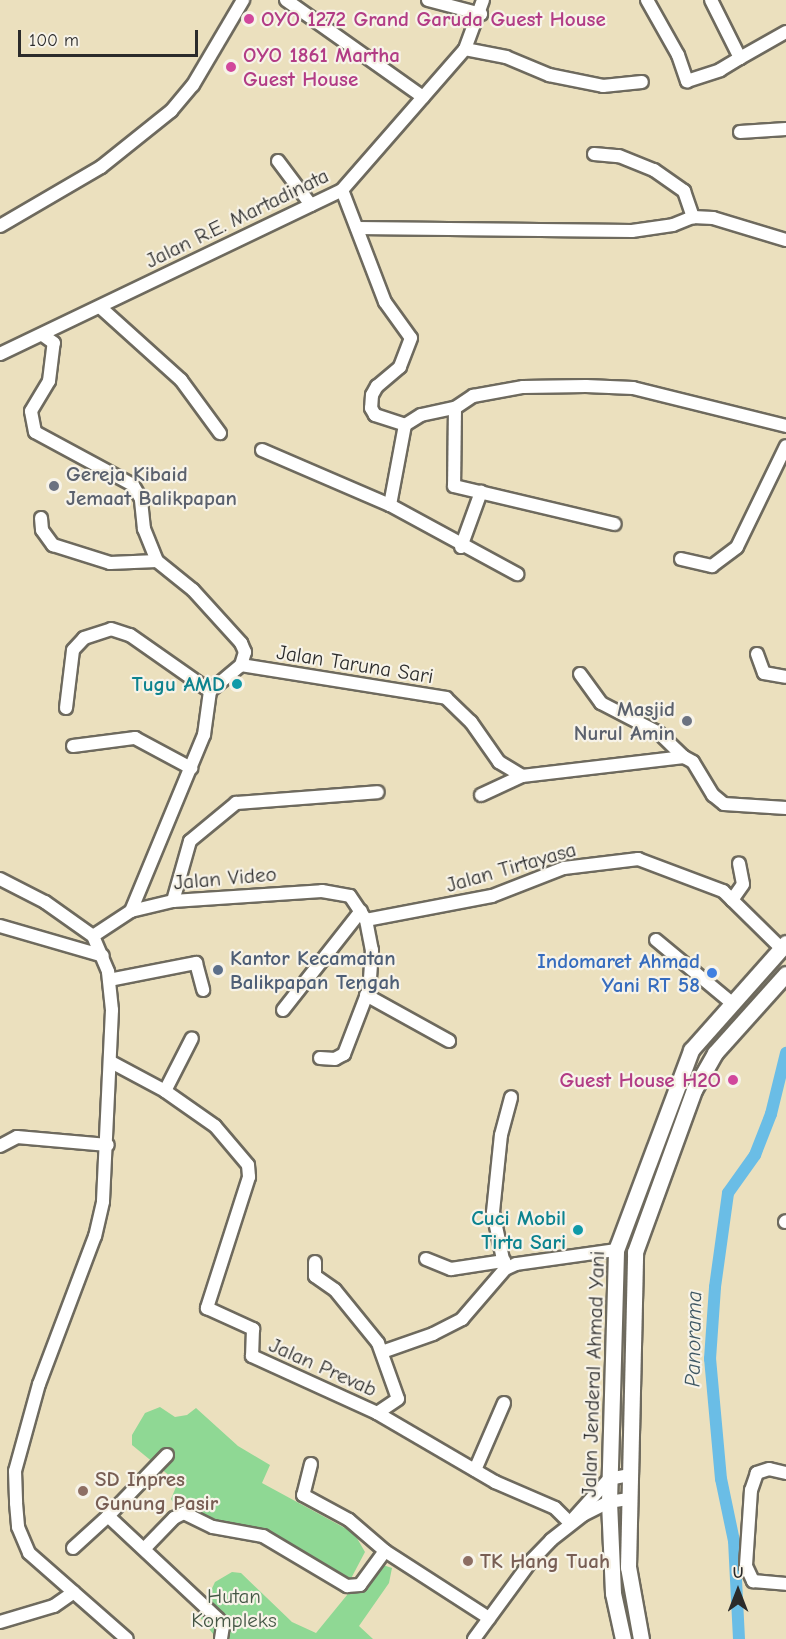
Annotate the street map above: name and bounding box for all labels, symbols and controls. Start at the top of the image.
place label: OYO 1272 Grand Garuda Guest House [261,6,606,32]
marker: OYO 1272 Grand Garuda Guest House [242,12,256,26]
scale bar [21,18,201,56]
text: 100 m [29,30,79,51]
place label: OYO 1861 Martha Guest House [243,42,400,92]
marker: OYO 1861 Martha Guest House [224,60,238,74]
street label: Jalan R.E. Martadinata [141,163,333,273]
place label: Gereja Kibaid Jemaat Balikpapan [66,461,237,511]
marker: Gereja Kibaid Jemaat Balikpapan [47,479,61,493]
street label: Jalan Taruna Sari [275,639,435,689]
place label: Tugu AMD [132,671,225,697]
marker: Tugu AMD [230,677,244,691]
place label: Masjid Nurul Amin [574,696,675,746]
marker: Masjid Nurul Amin [680,714,694,728]
street label: Jalan Tirtayasa [443,836,579,898]
street label: Jalan Video [172,861,278,895]
place label: Kantor Kecamatan Balikpapan Tengah [230,945,400,995]
place label: Indomaret Ahmad Yani RT 58 [537,948,700,998]
marker: Kantor Kecamatan Balikpapan Tengah [211,963,225,977]
marker: Indomaret Ahmad Yani RT 58 [705,966,719,980]
place label: Guest House H2O [559,1067,721,1093]
marker: Guest House H2O [726,1073,740,1087]
place label: Cuci Mobil Tirta Sari [471,1205,566,1255]
marker: Cuci Mobil Tirta Sari [571,1223,585,1237]
street label: Jalan Jenderal Ahmad Yani [576,1250,610,1498]
water label: Panorama [680,1291,708,1387]
street label: Jalan Prevab [265,1332,381,1402]
place label: SD Inpres Gunung Pasir [95,1466,218,1516]
marker: SD Inpres Gunung Pasir [76,1484,90,1498]
place label: TK Hang Tuah [480,1548,610,1574]
marker: TK Hang Tuah [461,1554,475,1568]
north arrow [708,1561,768,1621]
text: U [733,1564,743,1582]
park label: Hutan Kompleks [191,1583,277,1633]

